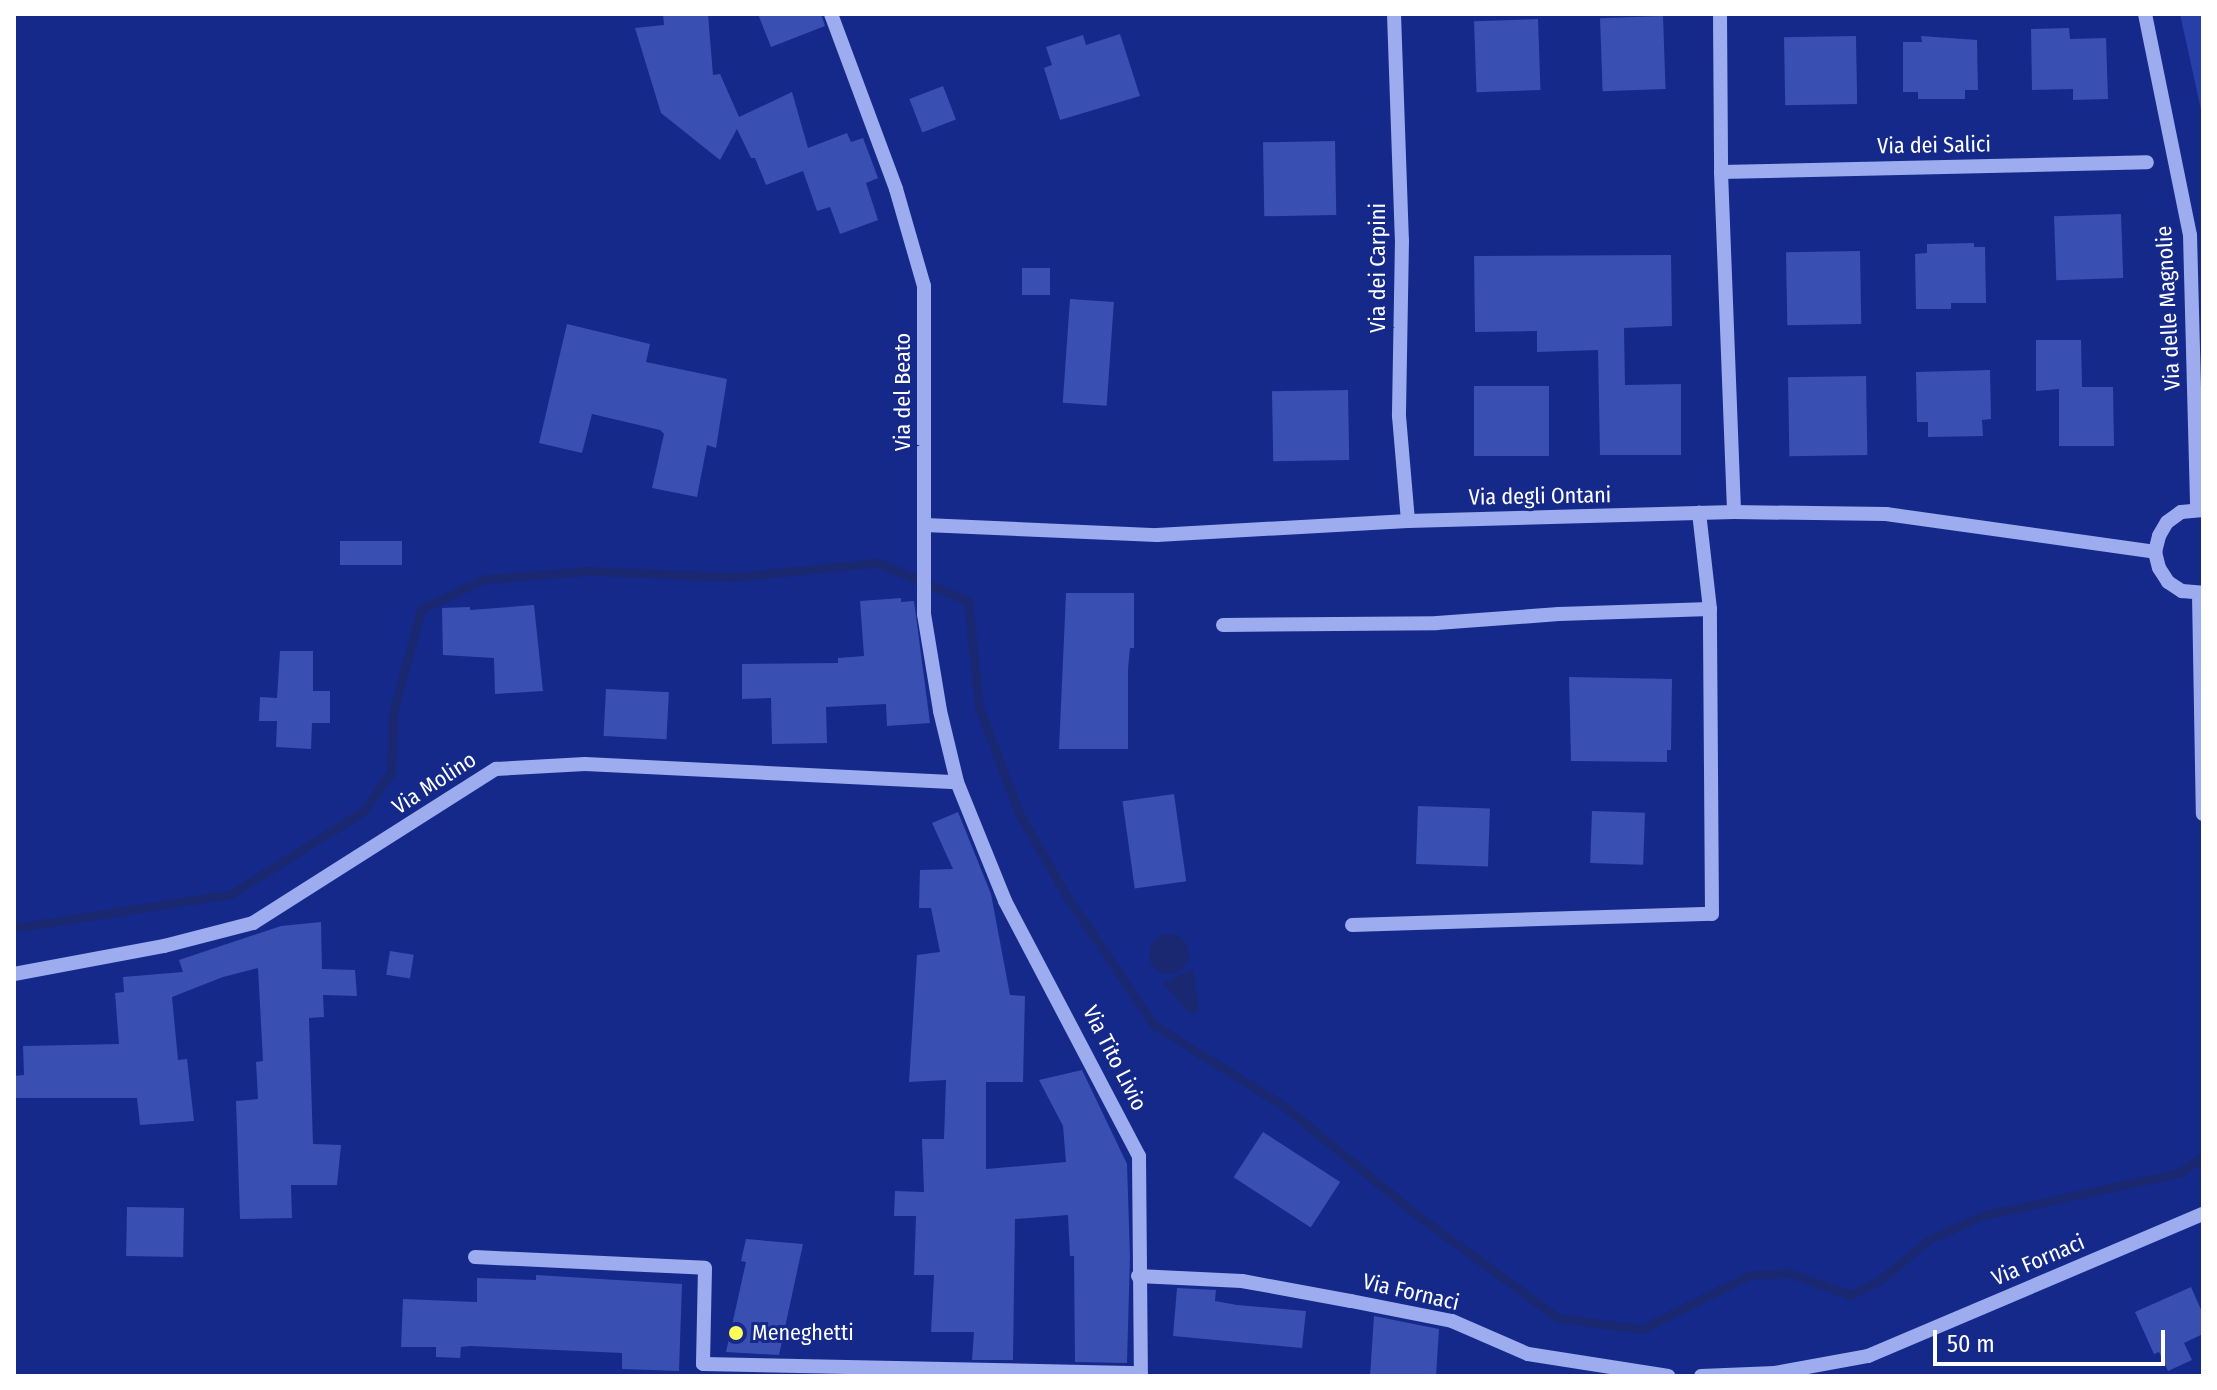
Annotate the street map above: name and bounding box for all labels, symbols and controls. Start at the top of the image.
street label: Via dei Salici [1877,131,1991,159]
street label: Via dei Carpini [1365,203,1391,333]
street label: Via delle Magnolie [2151,225,2185,391]
street label: Via del Beato [890,333,916,451]
street label: Via degli Ontani [1468,482,1612,510]
street label: Via Molino [387,746,481,820]
street label: Via Tito Livio [1077,1001,1153,1115]
street label: Via Fornaci [1988,1229,2088,1291]
street label: Via Fornaci [1360,1268,1462,1316]
scale bar [1937,1314,2169,1364]
place label: Meneghetti [752,1320,854,1346]
marker: Meneghetti [727,1324,745,1342]
text: 50 m [1947,1330,1995,1358]

